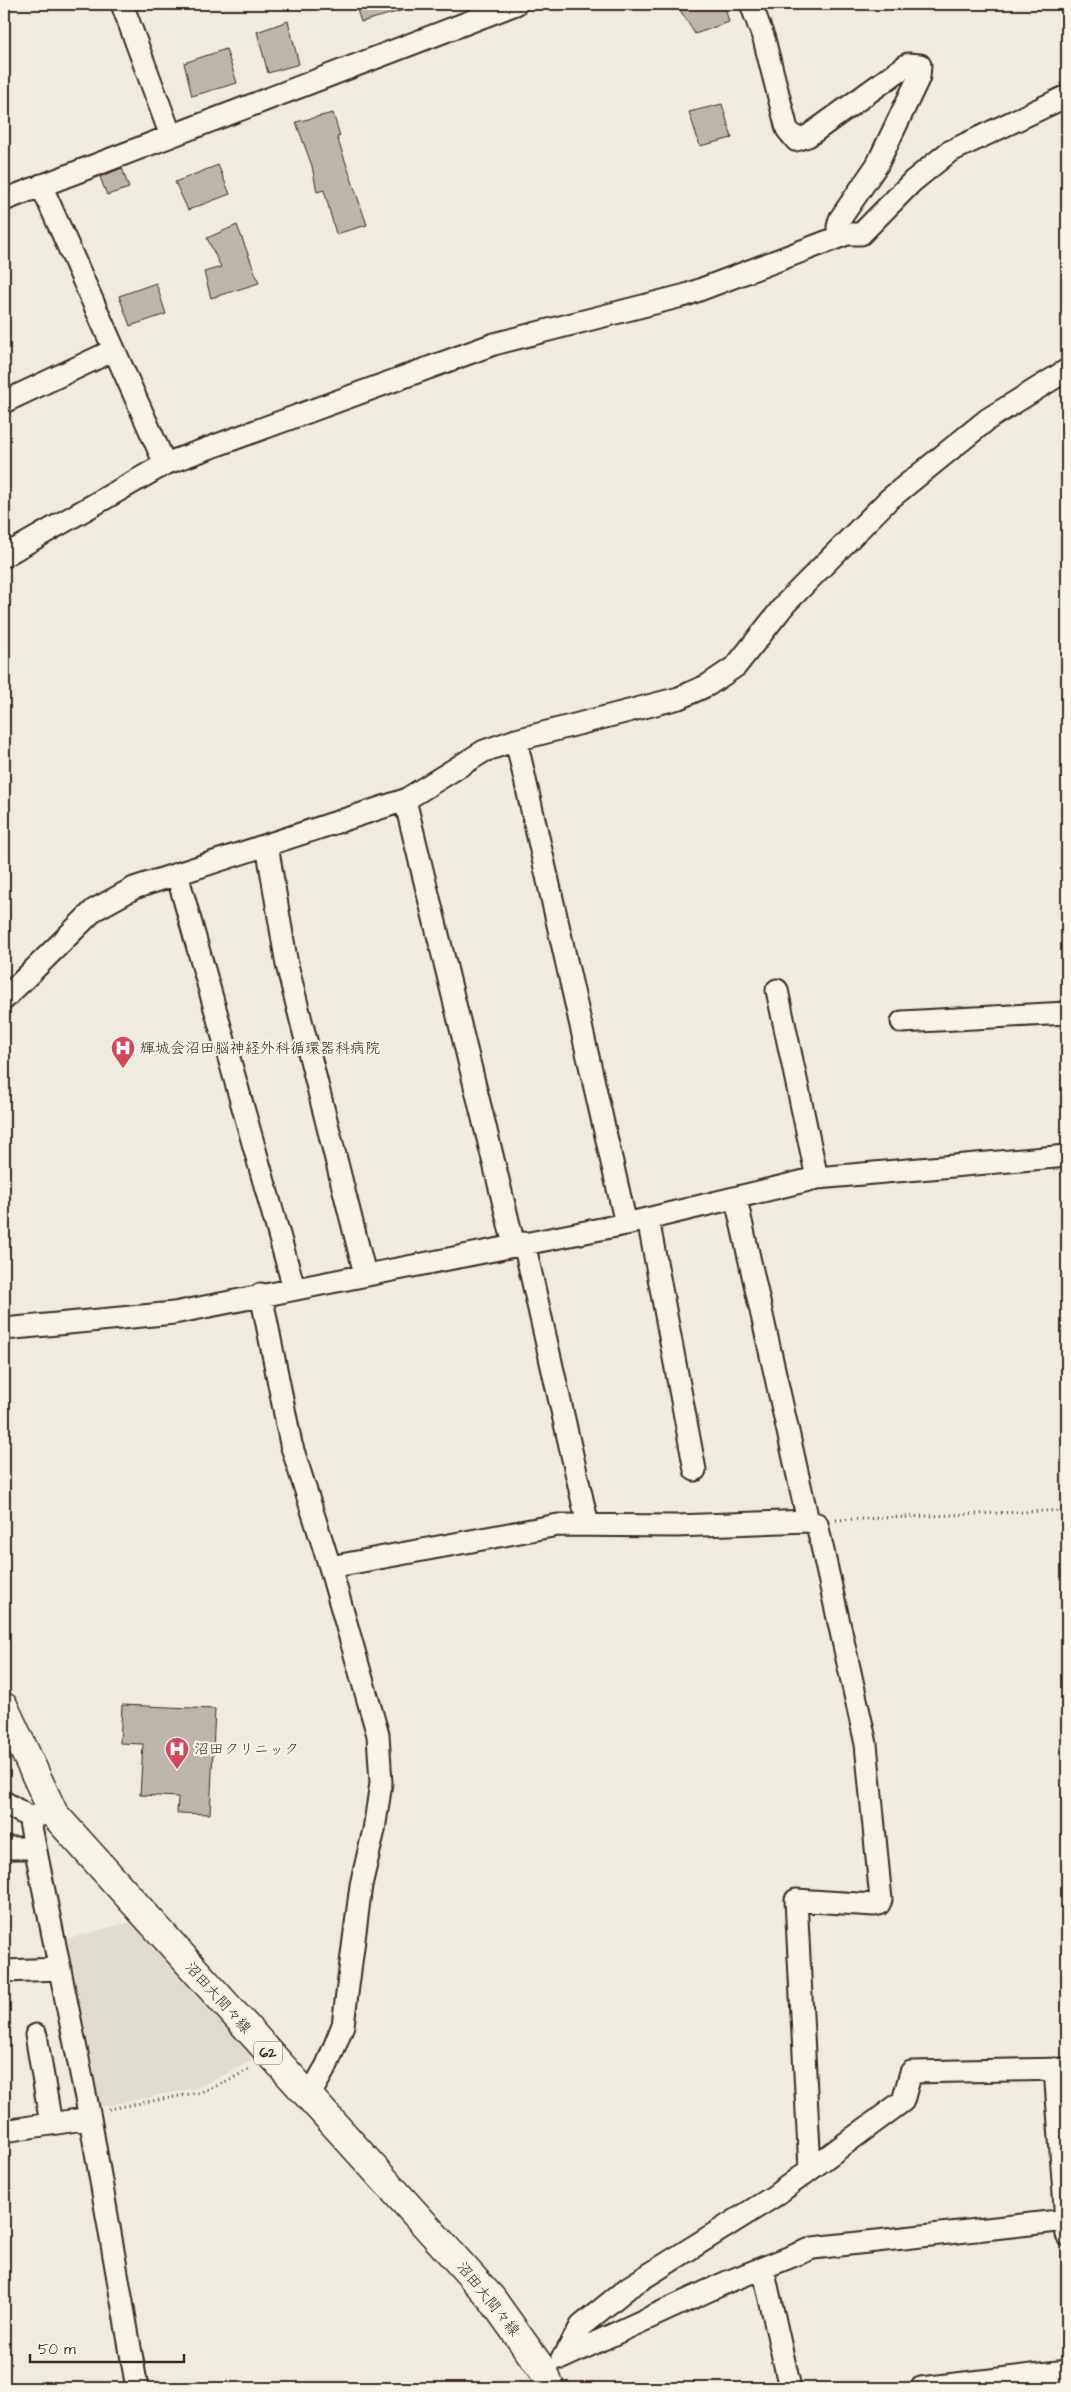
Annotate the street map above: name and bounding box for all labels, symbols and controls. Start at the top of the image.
hospital icon: 輝城会沼田脳神経外科循環器科病院 [110,1035,136,1069]
place label: 輝城会沼田脳神経外科循環器科病院 [140,1038,380,1059]
hospital icon: 沼田クリニック [164,1736,190,1770]
place label: 沼田クリニック [194,1739,299,1760]
street label: 沼田大間々線 [180,1958,256,2038]
road number: 62 [254,2042,282,2064]
street label: 沼田大間々線 [452,2257,524,2341]
scale bar [30,2332,184,2364]
text: 50 m [38,2339,76,2360]

